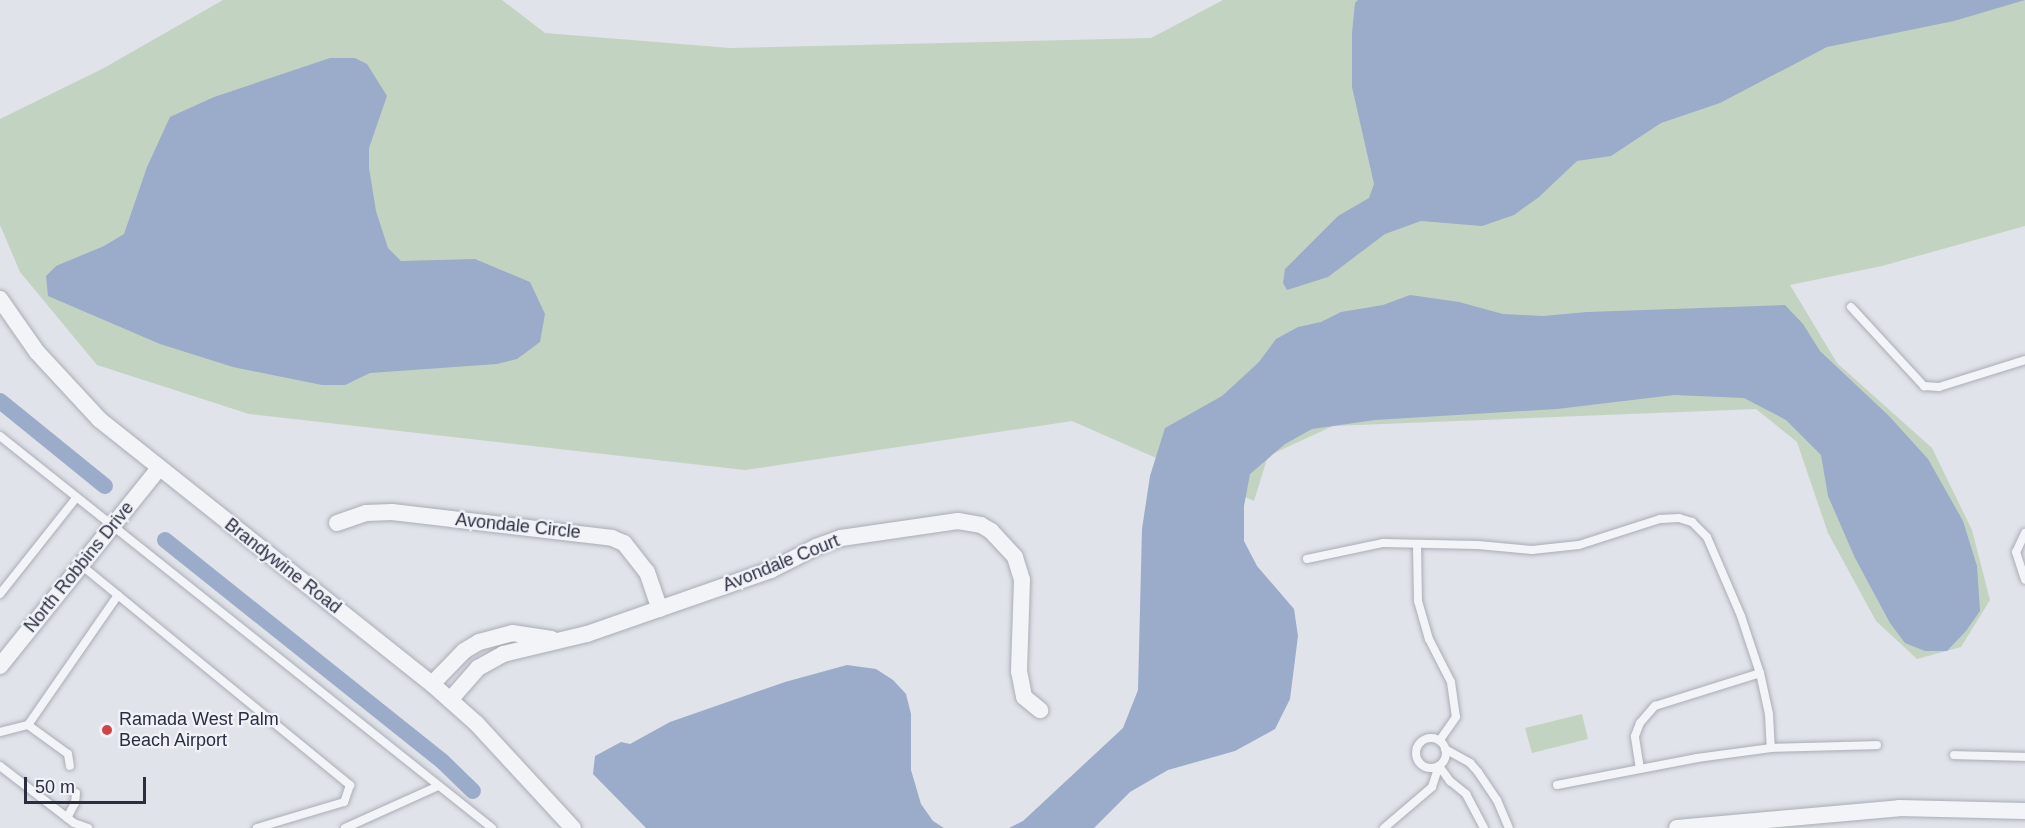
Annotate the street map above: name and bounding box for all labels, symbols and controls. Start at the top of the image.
street label: North Robbins Drive [20,497,138,637]
street label: Avondale Circle [454,509,582,543]
street label: Brandywine Road [220,514,346,618]
street label: Avondale Court [720,530,842,596]
place label: Ramada West Palm Beach Airport [119,709,279,752]
marker: Ramada West Palm Beach Airport [100,723,114,737]
scale bar [27,765,148,803]
text: 50 m [35,777,75,797]

